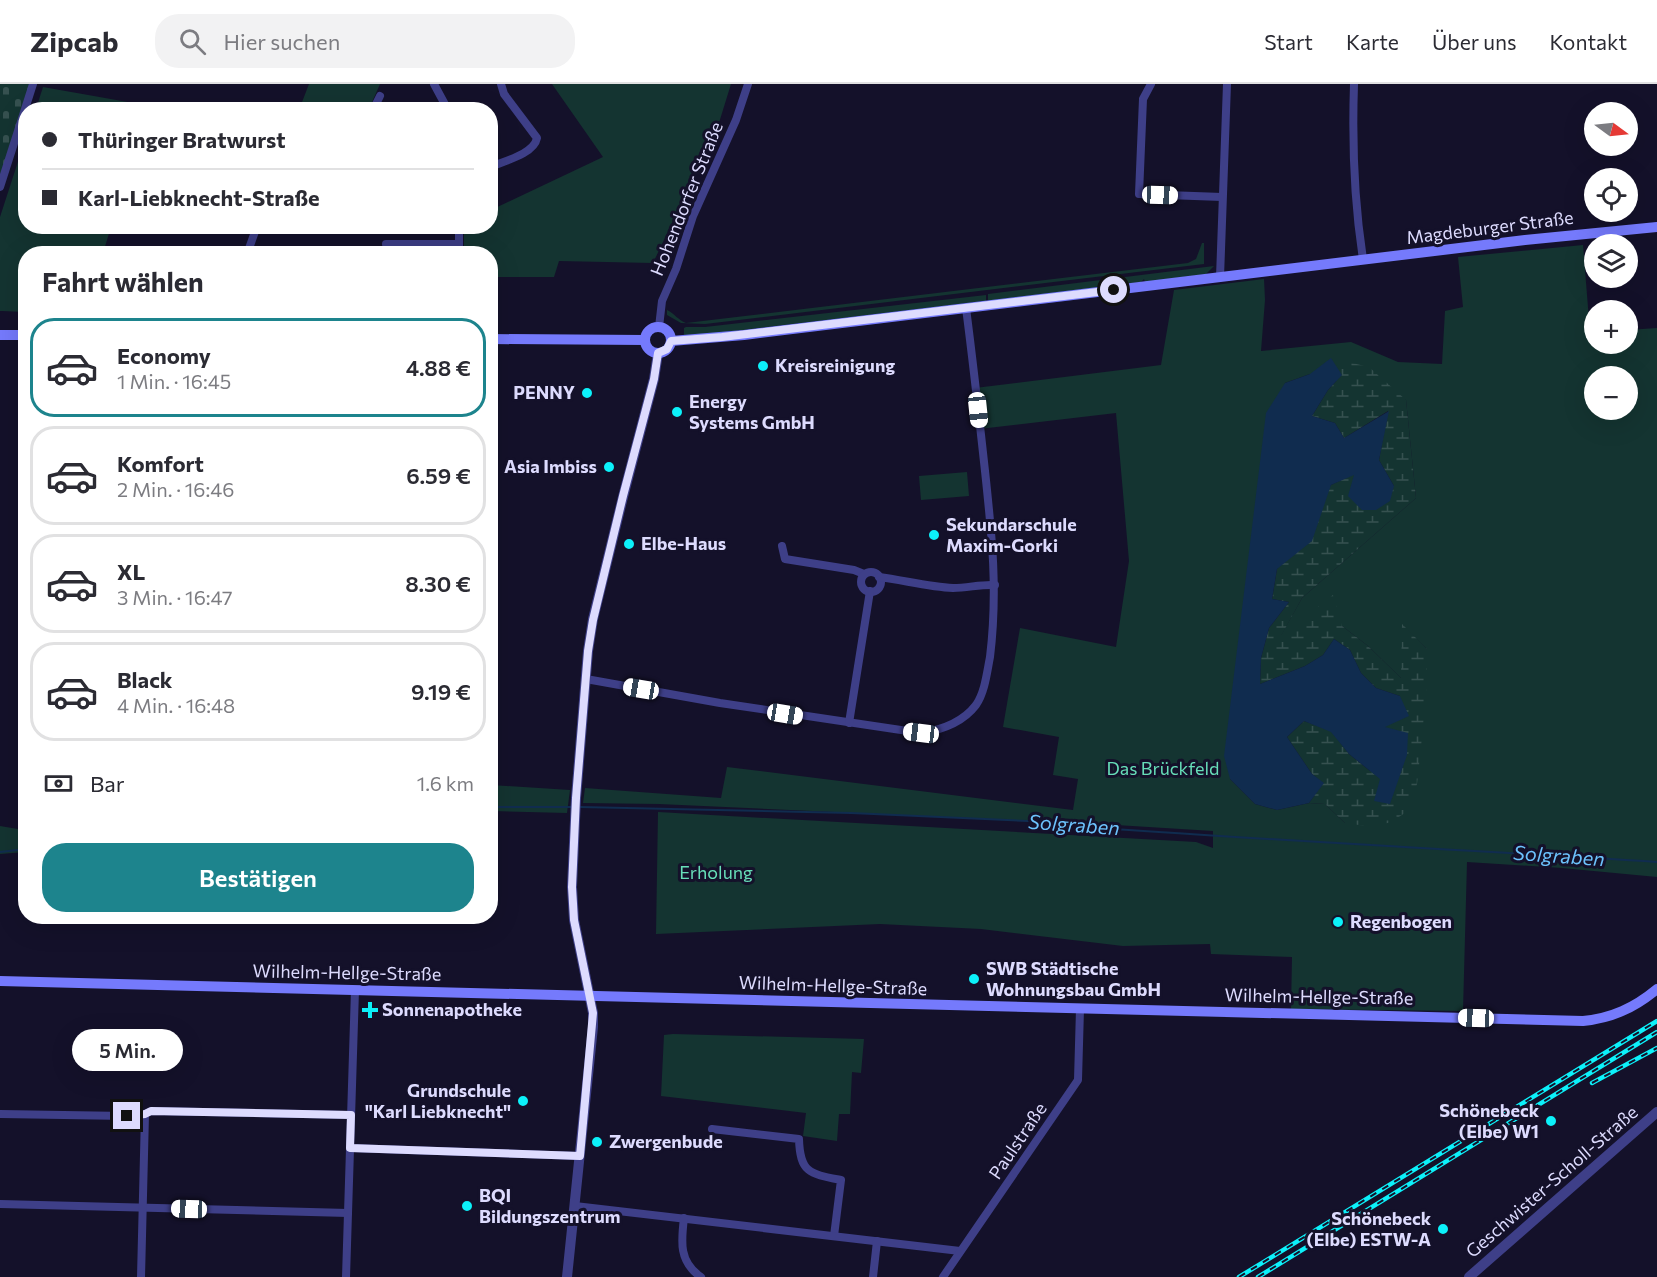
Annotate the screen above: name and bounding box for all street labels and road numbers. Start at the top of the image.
street label: Hohendorfer Straße [645,118,727,279]
street label: Magdeburger Straße [1405,206,1575,248]
street label: Wilhelm-Hellge-Straße [253,959,442,985]
street label: Wilhelm-Hellge-Straße [738,971,928,999]
street label: Wilhelm-Hellge-Straße [1225,983,1414,1009]
street label: Paulstraße [984,1098,1051,1183]
street label: Geschwister-Scholl-Straße [1461,1101,1642,1262]

